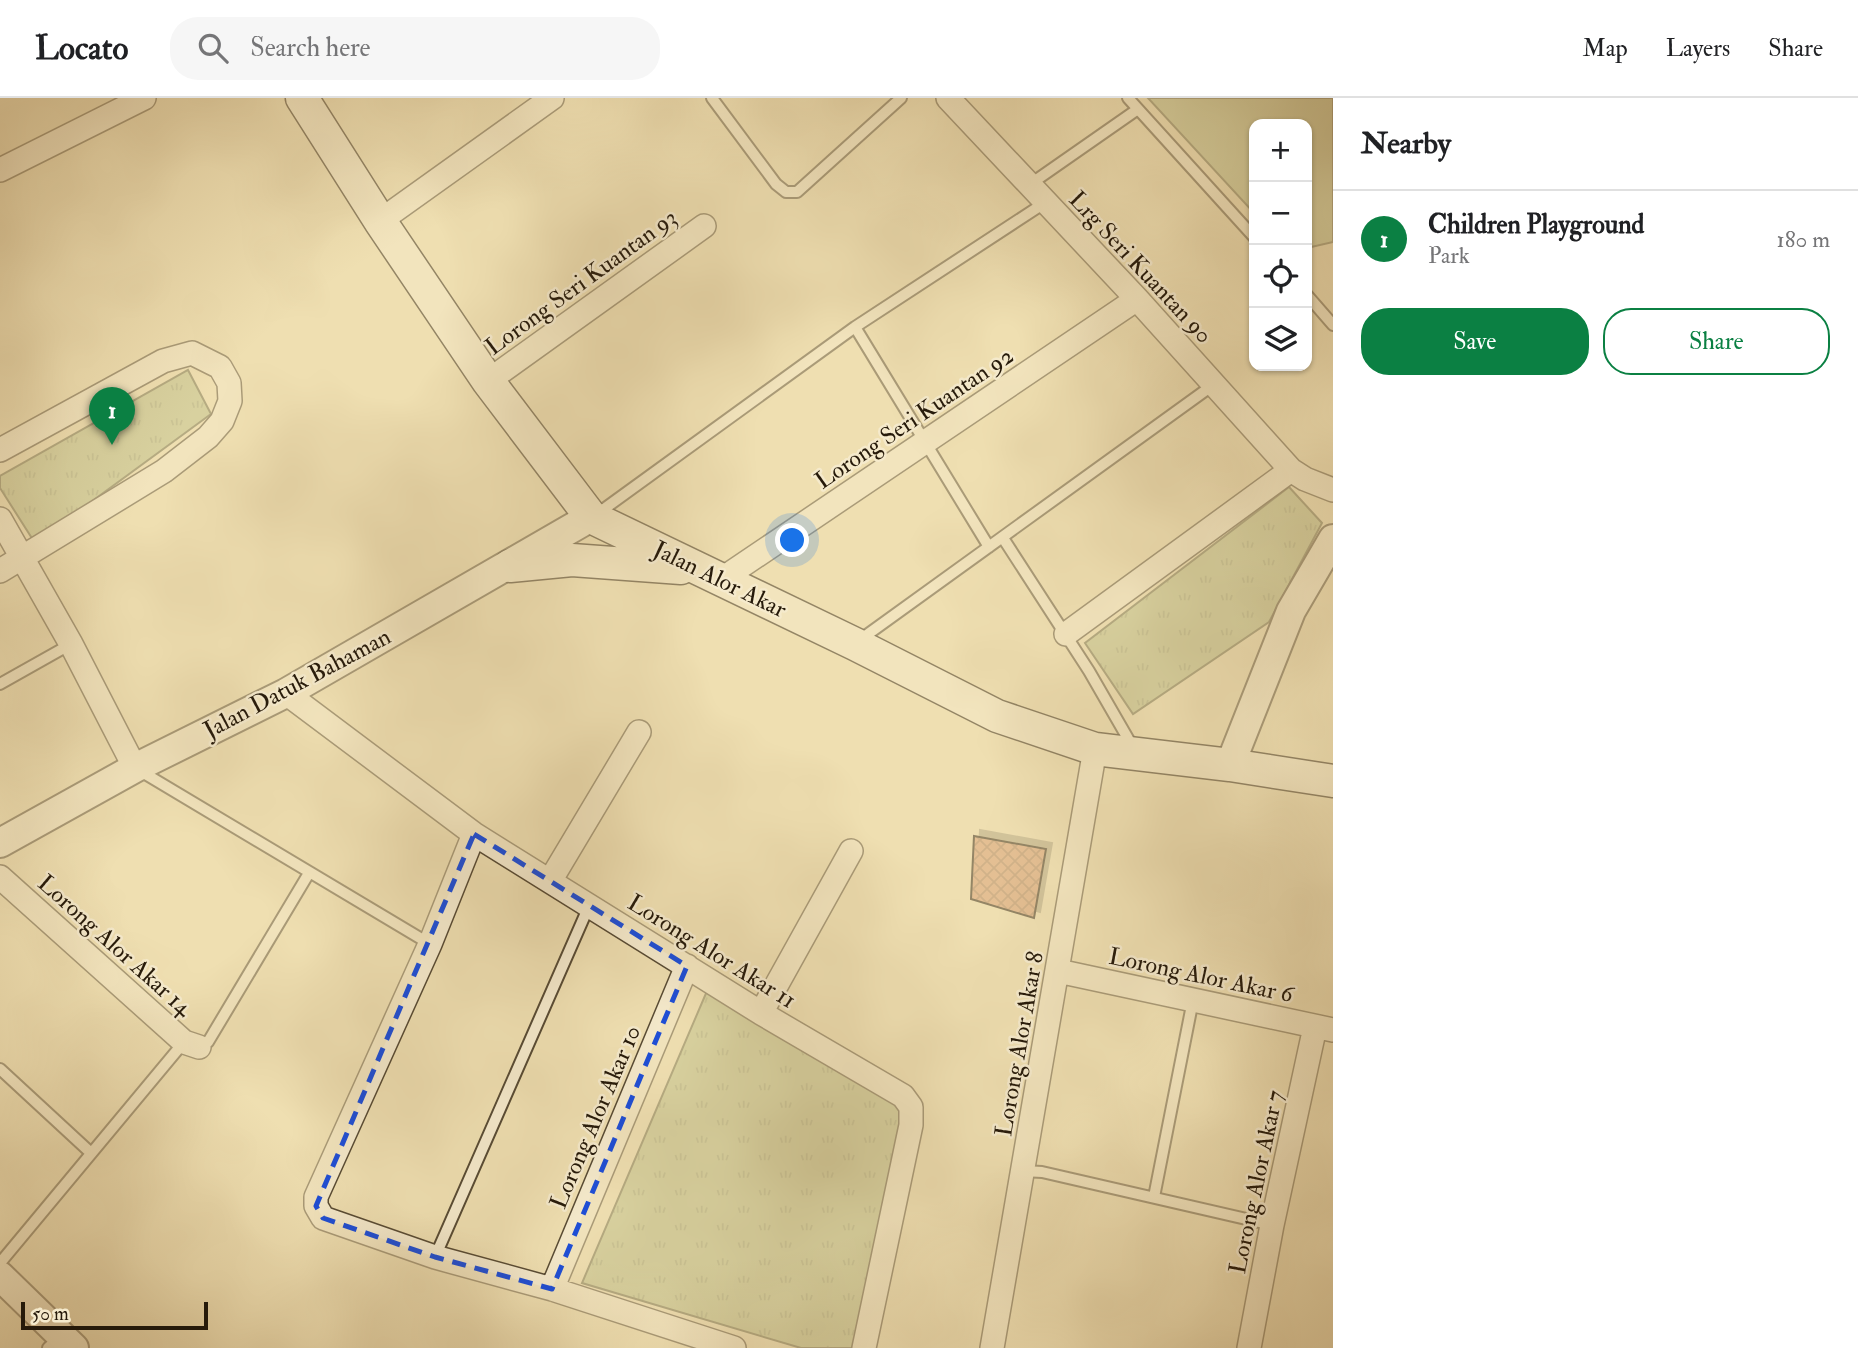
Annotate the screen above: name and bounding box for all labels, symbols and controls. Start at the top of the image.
search box [170,17,660,80]
text: Locato [35,28,128,69]
icon: search [194,29,232,67]
text: Search here [250,32,370,64]
text: Map [1583,33,1628,64]
text: Layers [1666,33,1730,64]
text: Share [1768,33,1823,64]
map controls [1249,119,1312,371]
button: + [1249,119,1312,182]
text: Nearby [1361,125,1451,162]
button: − [1249,182,1312,245]
street label: Lrg Seri Kuantan 90 [1062,185,1219,350]
street label: Lorong Seri Kuantan 93 [479,202,683,363]
text: Children Playground [1428,209,1644,241]
text: 1 [1380,225,1388,254]
text: 180 m [1777,225,1830,254]
text: Park [1428,241,1470,270]
button: locate [1249,245,1312,308]
button: layers [1249,308,1312,371]
button: Save [1361,308,1589,375]
button: Share [1603,308,1830,375]
street label: Lorong Seri Kuantan 92 [809,340,1019,496]
pin: 1 [89,387,135,445]
your location [775,523,809,557]
street label: Jalan Alor Akar [647,533,792,625]
street label: Jalan Datuk Bahaman [197,621,396,746]
street label: Lorong Alor Akar 14 [31,868,199,1024]
street label: Lorong Alor Akar 11 [622,887,802,1016]
street label: Lorong Alor Akar 6 [1106,941,1298,1011]
street label: Lorong Alor Akar 8 [988,949,1051,1139]
street label: Lorong Alor Akar 10 [543,1021,648,1214]
street label: Lorong Alor Akar 7 [1222,1087,1291,1277]
scale bar [21,1299,208,1331]
text: 50 m [32,1302,69,1326]

